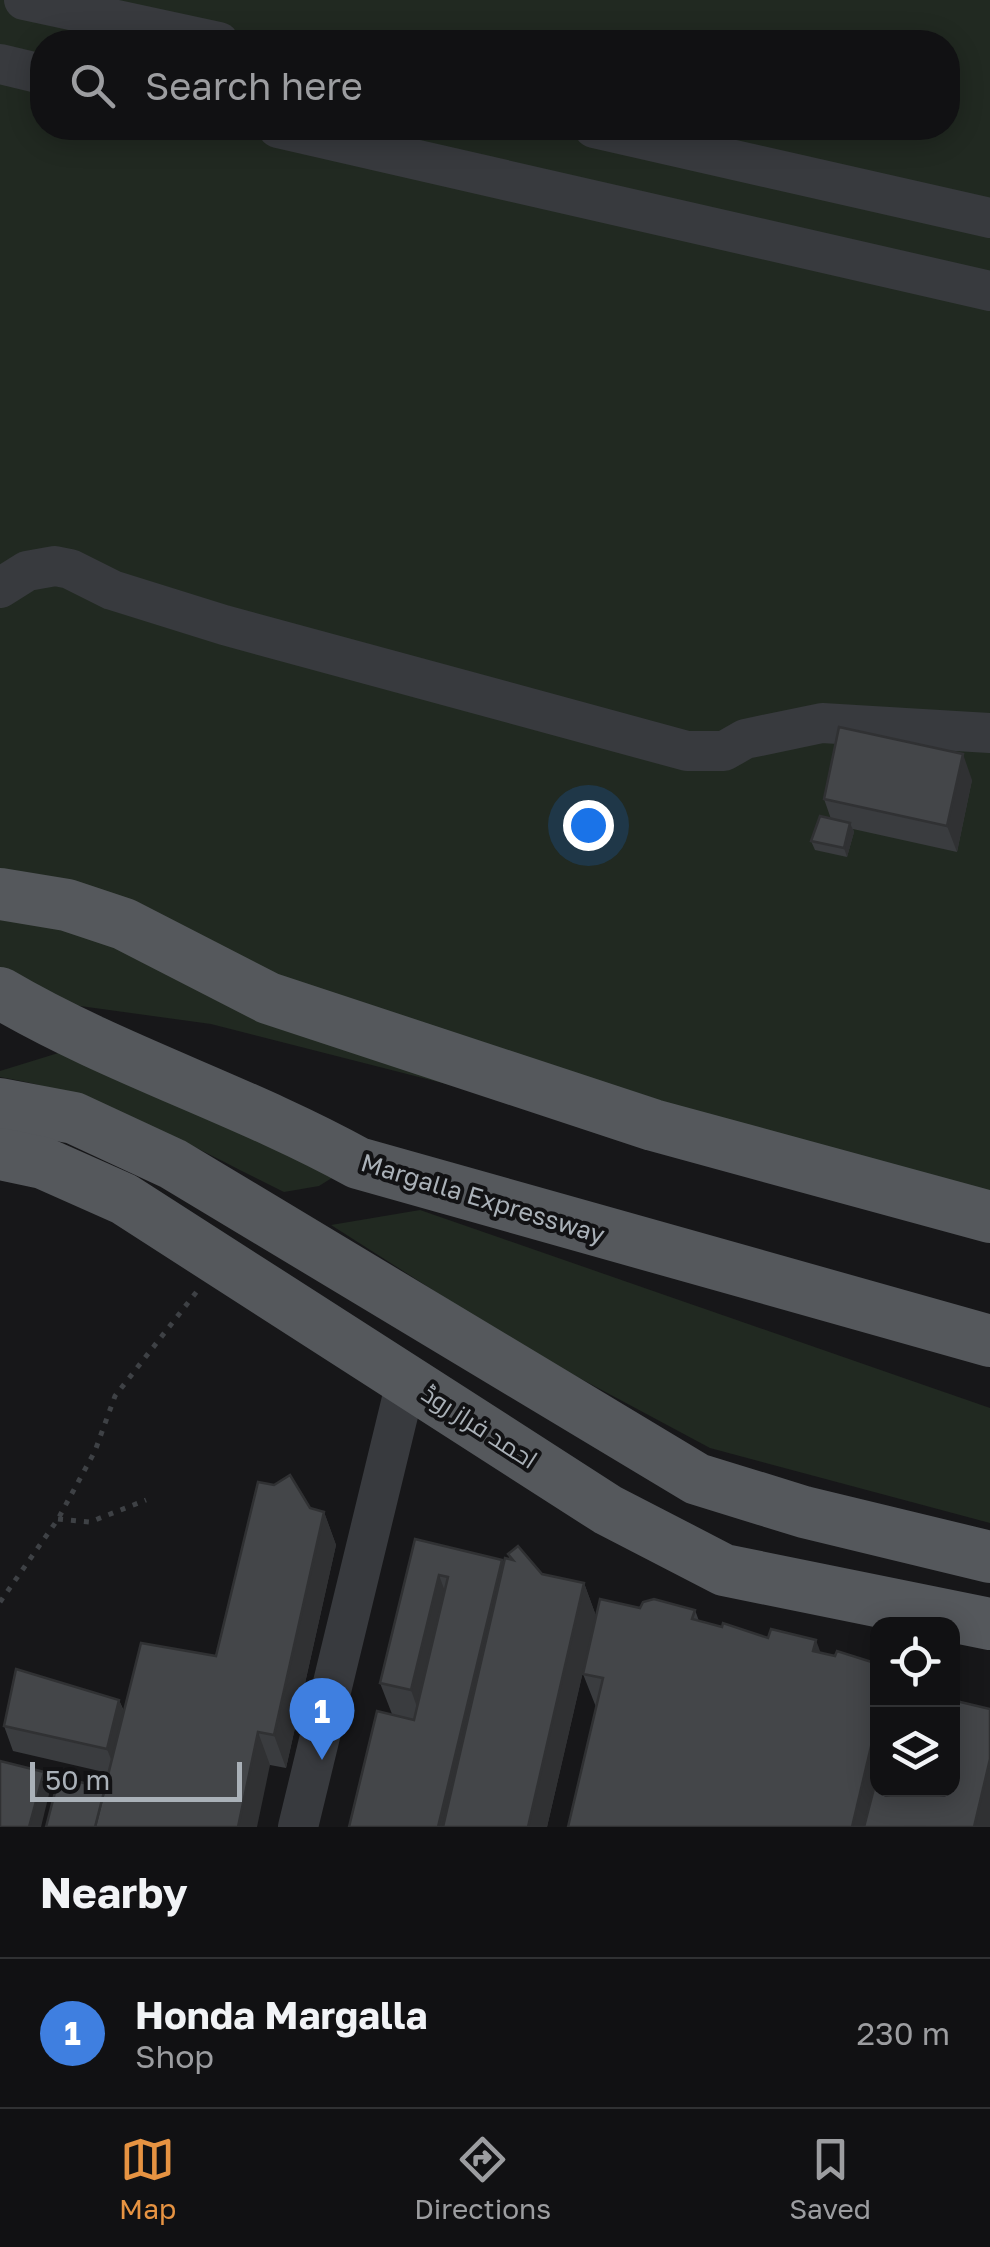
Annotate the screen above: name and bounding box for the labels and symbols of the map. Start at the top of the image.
your location [563,800,614,851]
street label: Margalla Expressway [357,1146,609,1250]
street label: احمد فراز روڈ [416,1377,544,1475]
pin: 1 [290,1678,354,1760]
scale bar [30,1757,242,1802]

